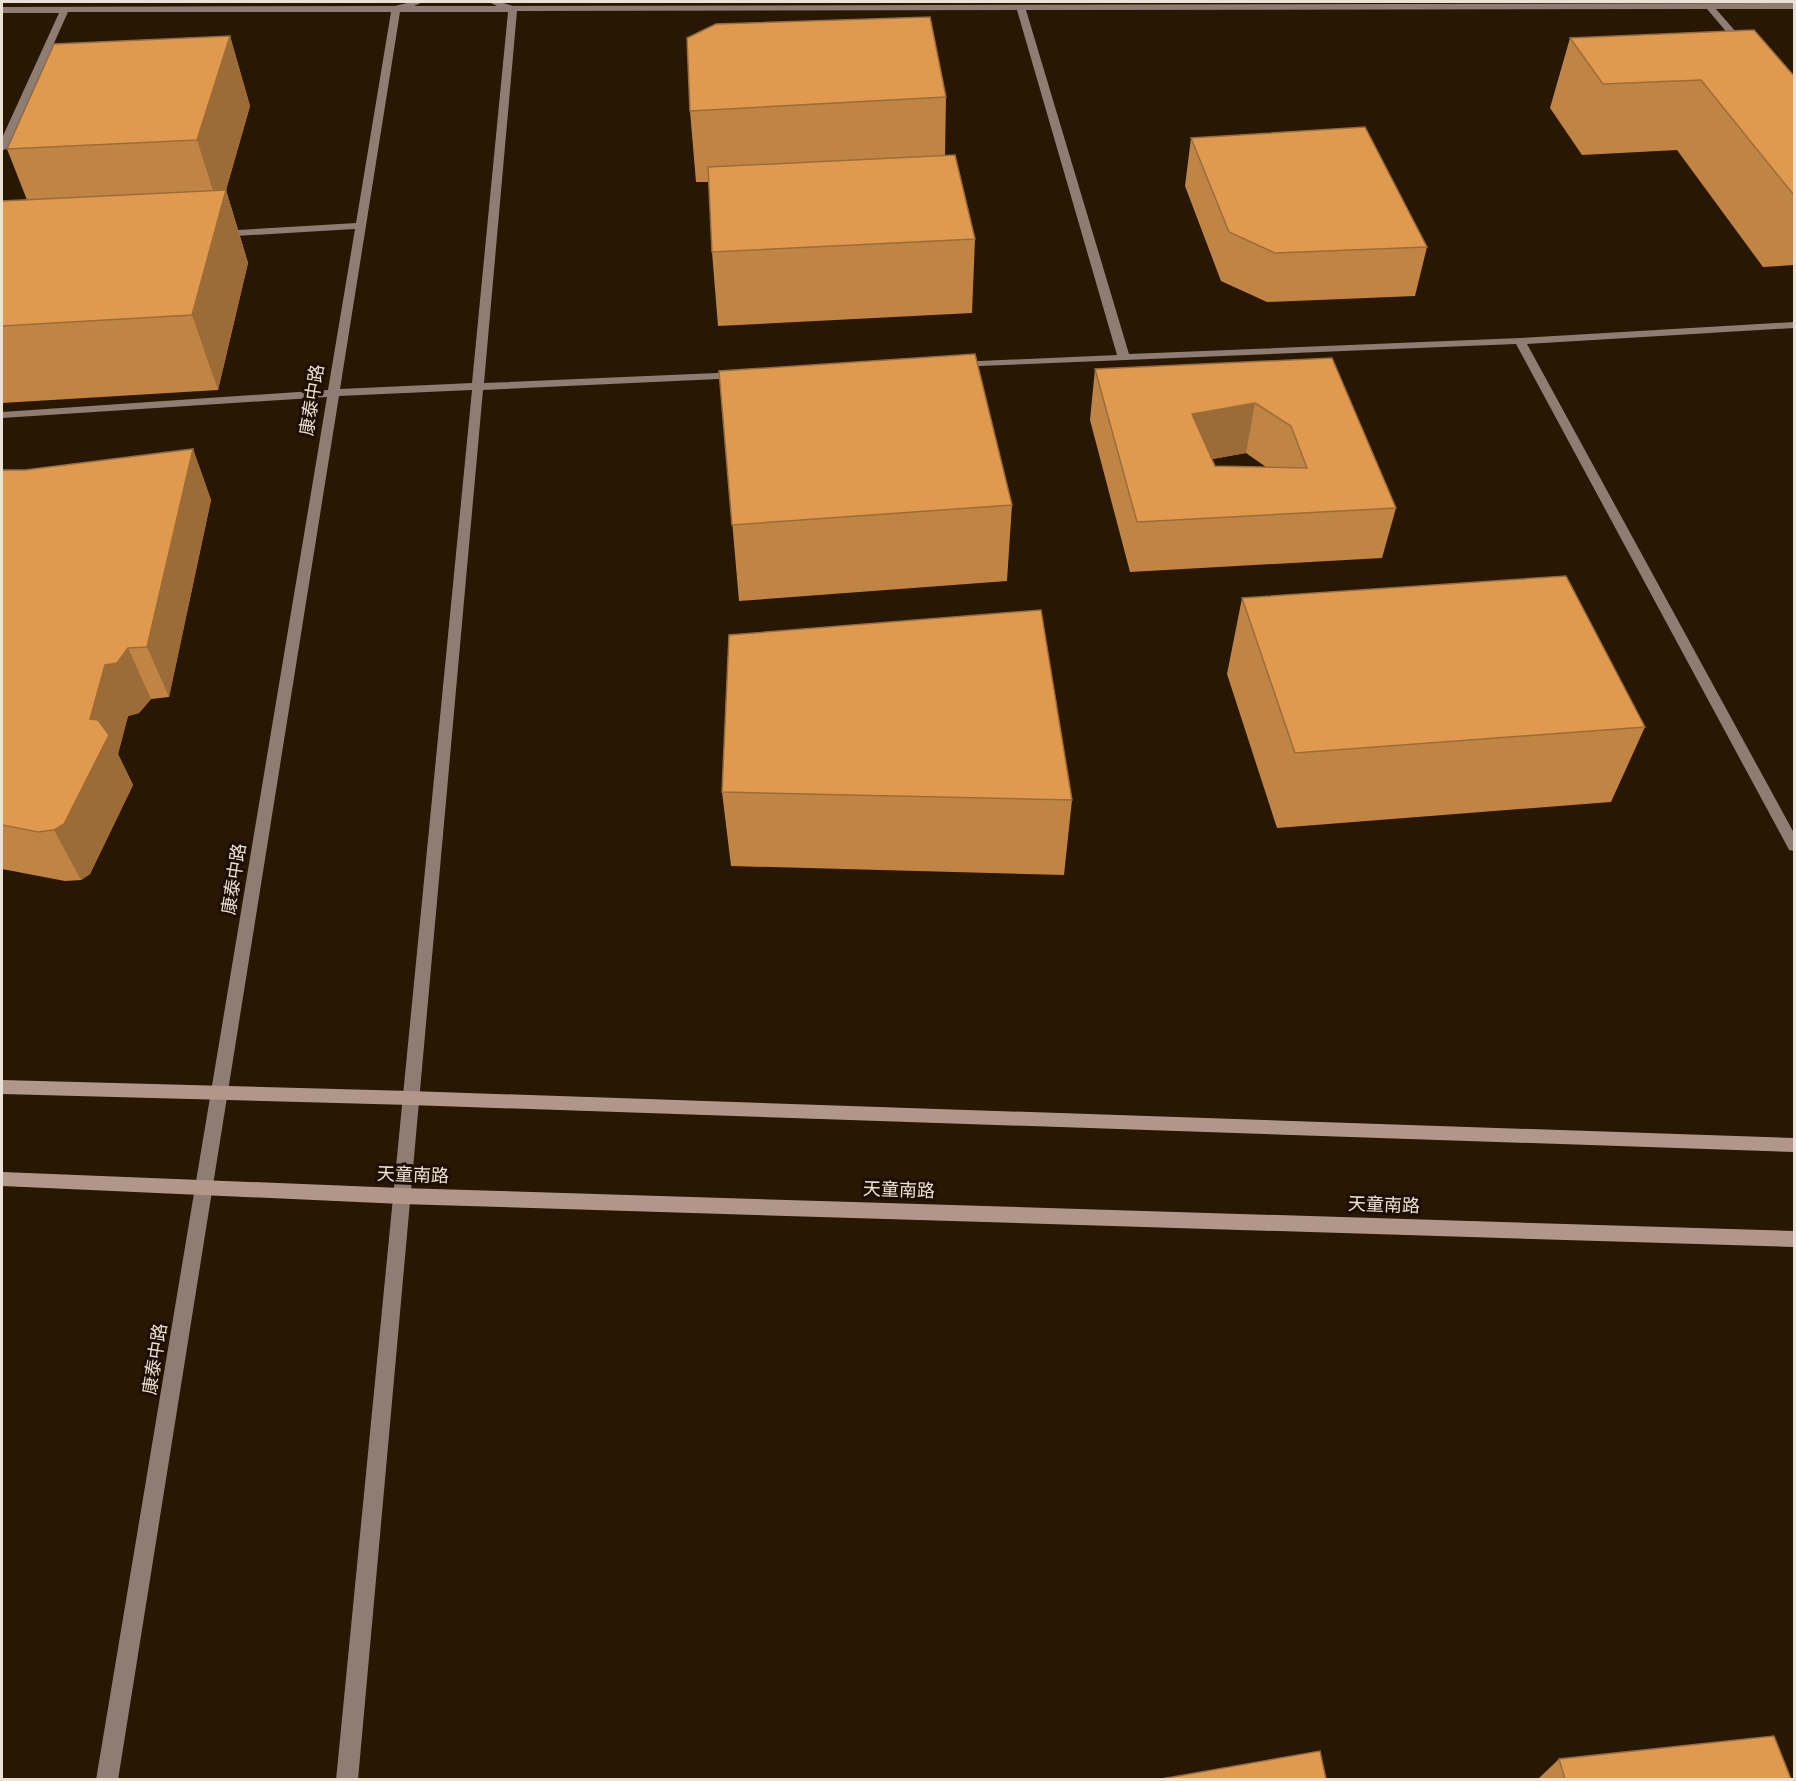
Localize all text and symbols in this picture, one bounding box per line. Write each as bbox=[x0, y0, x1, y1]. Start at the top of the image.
street label: 康泰中路 bbox=[296, 363, 328, 437]
street label: 康泰中路 bbox=[218, 842, 250, 916]
street label: 天童南路 bbox=[377, 1163, 449, 1187]
street label: 天童南路 bbox=[863, 1178, 935, 1202]
street label: 天童南路 bbox=[1348, 1193, 1420, 1217]
street label: 康泰中路 bbox=[139, 1322, 171, 1396]

